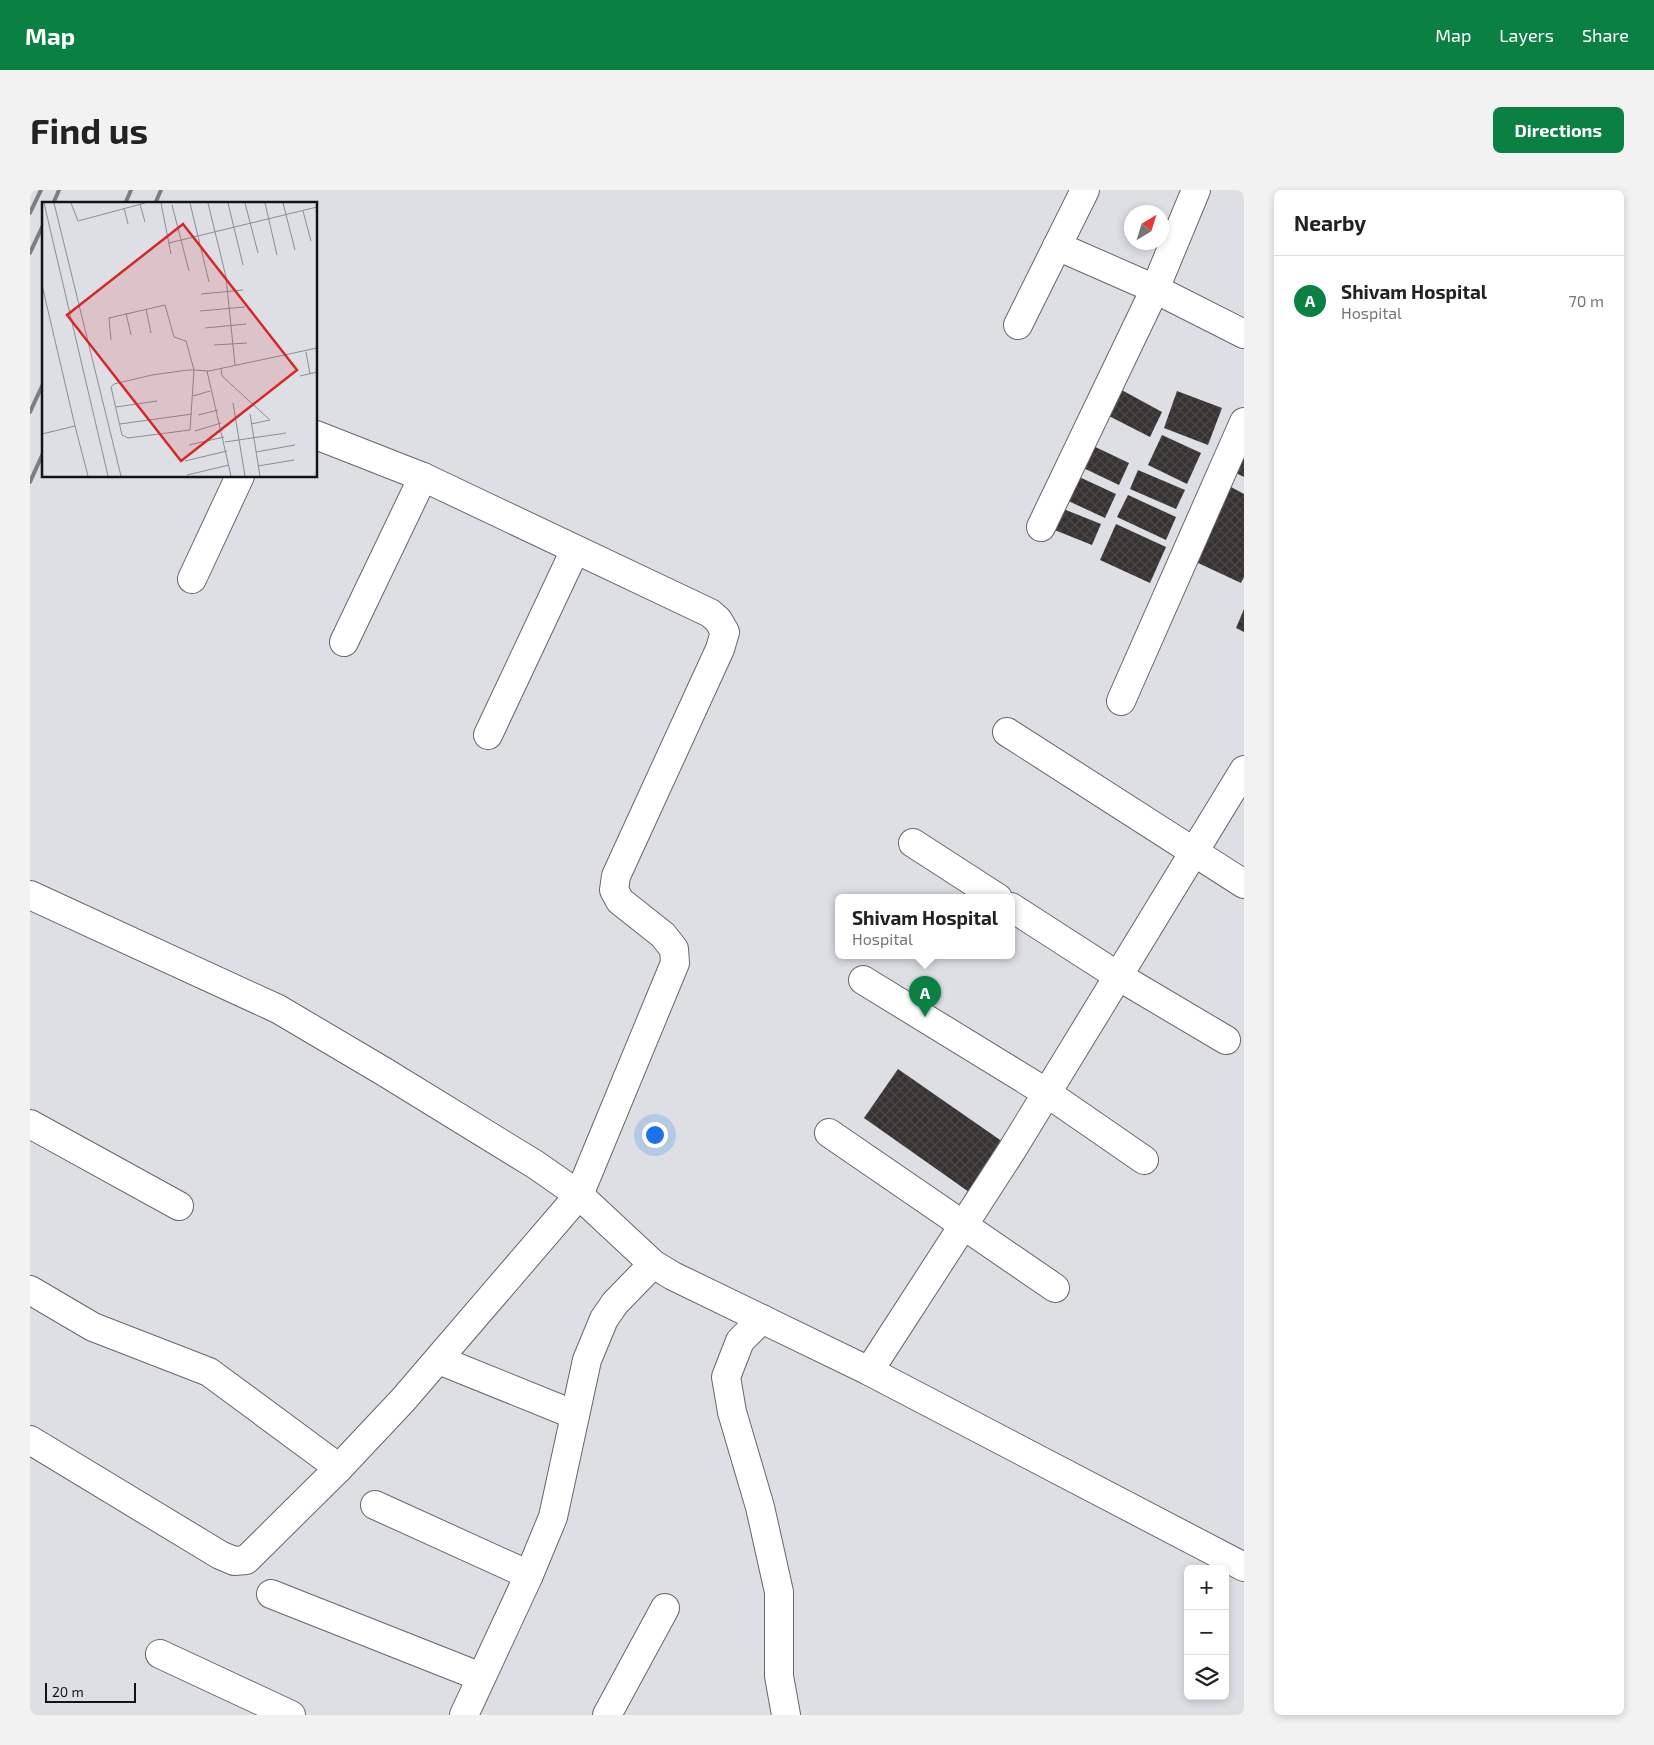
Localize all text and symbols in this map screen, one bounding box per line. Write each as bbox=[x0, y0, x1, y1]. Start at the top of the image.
text: Map bbox=[25, 21, 75, 50]
text: Map bbox=[1435, 24, 1471, 46]
text: Layers bbox=[1499, 24, 1554, 46]
text: Share bbox=[1582, 24, 1629, 46]
button: Directions bbox=[1493, 107, 1624, 153]
text: Find us bbox=[30, 109, 148, 151]
inset map bbox=[42, 202, 318, 478]
north arrow bbox=[1124, 205, 1169, 250]
text: Nearby bbox=[1294, 210, 1366, 235]
text: Shivam Hospital bbox=[1341, 280, 1487, 303]
text: A bbox=[1305, 291, 1315, 310]
text: 70 m bbox=[1569, 291, 1604, 310]
text: Hospital bbox=[1341, 303, 1402, 322]
popup bbox=[835, 894, 1015, 959]
text: Shivam Hospital bbox=[852, 906, 998, 929]
text: Hospital bbox=[852, 929, 913, 948]
pin: A bbox=[909, 976, 941, 1017]
your location bbox=[642, 1122, 668, 1148]
map controls bbox=[1184, 1565, 1229, 1700]
button: + bbox=[1184, 1565, 1229, 1610]
button: − bbox=[1184, 1610, 1229, 1655]
button: layers bbox=[1184, 1655, 1229, 1700]
scale bar bbox=[45, 1680, 136, 1703]
text: 20 m bbox=[52, 1683, 84, 1700]

